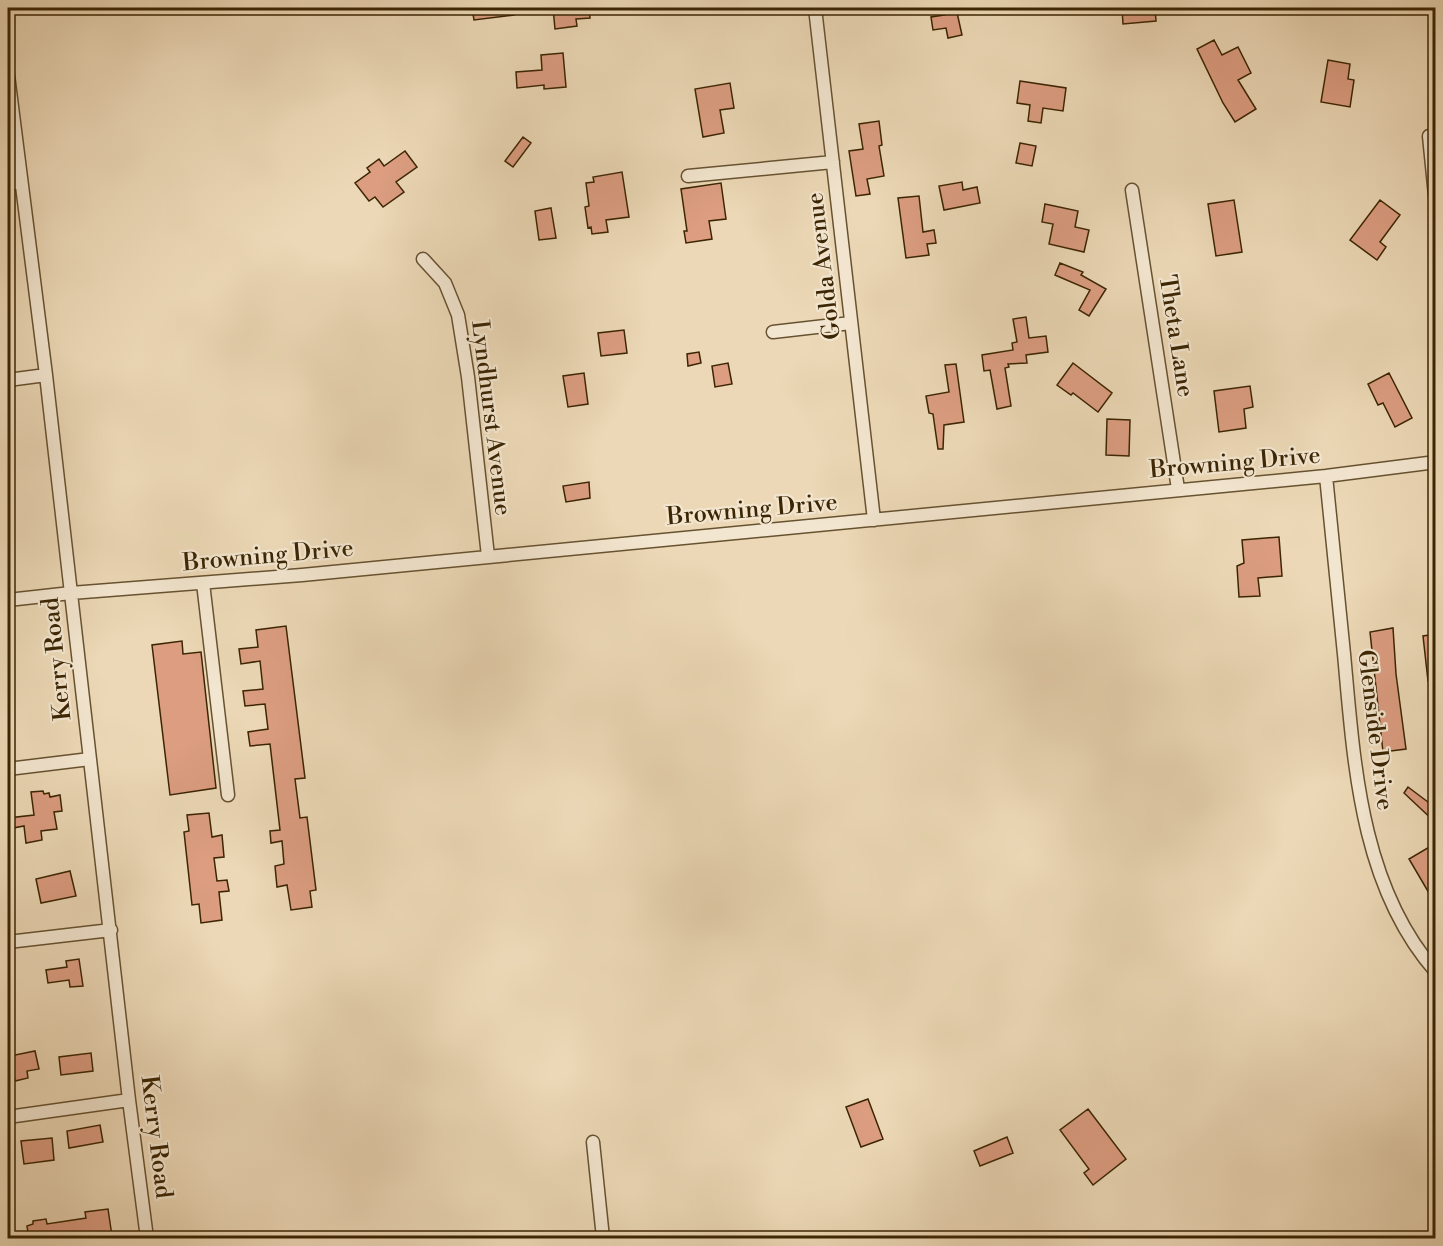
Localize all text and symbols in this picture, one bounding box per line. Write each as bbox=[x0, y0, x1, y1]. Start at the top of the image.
street label: Golda Avenue bbox=[800, 191, 848, 341]
street label: Theta Lane bbox=[1152, 273, 1200, 399]
street label: Lyndhurst Avenue bbox=[464, 319, 518, 517]
street label: Browning Drive bbox=[1147, 441, 1322, 486]
street label: Browning Drive bbox=[664, 488, 839, 533]
street label: Browning Drive bbox=[180, 534, 355, 579]
street label: Kerry Road bbox=[36, 595, 78, 722]
street label: Glenside Drive bbox=[1350, 648, 1400, 812]
street label: Kerry Road bbox=[134, 1074, 178, 1201]

